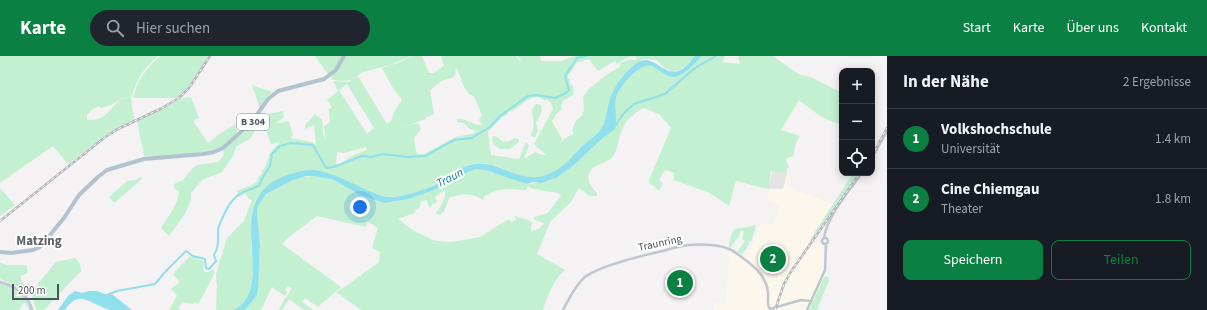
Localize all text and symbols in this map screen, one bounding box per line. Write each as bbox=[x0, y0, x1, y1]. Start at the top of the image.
search box bbox=[90, 10, 370, 46]
text: Karte bbox=[20, 15, 66, 42]
icon: search bbox=[104, 17, 126, 39]
text: Hier suchen bbox=[136, 18, 210, 39]
text: Start bbox=[963, 18, 991, 38]
text: Karte bbox=[1013, 18, 1044, 38]
text: Über uns bbox=[1066, 18, 1119, 38]
text: Kontakt bbox=[1141, 18, 1187, 38]
map controls bbox=[839, 68, 875, 176]
button: + bbox=[839, 68, 875, 104]
text: In der Nähe bbox=[903, 70, 989, 94]
text: 2 Ergebnisse bbox=[1123, 73, 1191, 91]
button: − bbox=[839, 104, 875, 140]
road number: B 304 bbox=[237, 114, 269, 130]
text: Volkshochschule bbox=[941, 119, 1052, 140]
text: 1 bbox=[913, 130, 919, 148]
text: 1.4 km bbox=[1155, 130, 1191, 148]
button: locate bbox=[839, 140, 875, 176]
text: Universität bbox=[941, 140, 1000, 158]
water label: Traun bbox=[434, 164, 466, 192]
text: Cine Chiemgau bbox=[941, 179, 1039, 200]
text: 2 bbox=[913, 190, 919, 208]
text: 1.8 km bbox=[1155, 190, 1191, 208]
your location bbox=[350, 197, 370, 217]
text: Theater bbox=[941, 200, 983, 218]
street label: Traunring bbox=[637, 231, 684, 255]
district label: Matzing bbox=[16, 232, 62, 250]
button: Speichern bbox=[903, 240, 1043, 280]
button: Teilen bbox=[1051, 240, 1191, 280]
pin: 2 bbox=[760, 244, 786, 274]
pin: 1 bbox=[667, 268, 693, 298]
scale bar bbox=[12, 282, 59, 301]
text: 200 m bbox=[18, 283, 46, 298]

